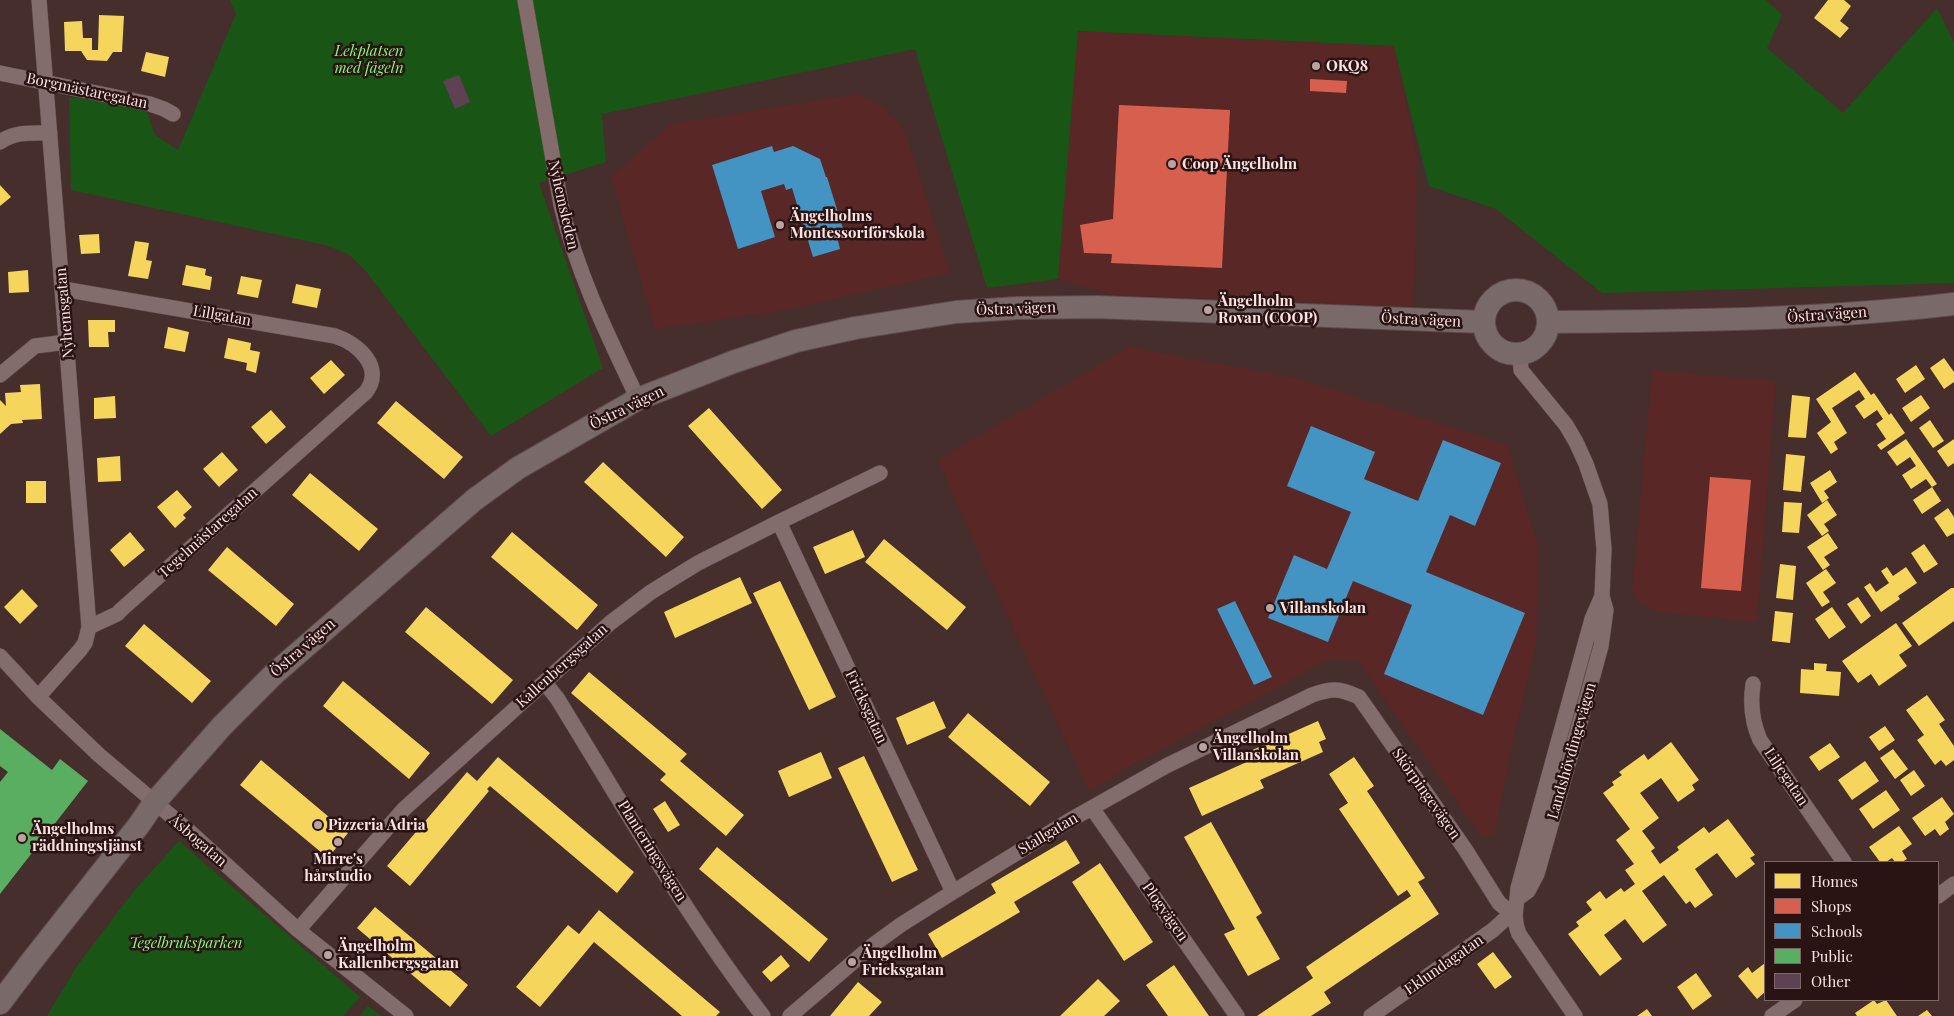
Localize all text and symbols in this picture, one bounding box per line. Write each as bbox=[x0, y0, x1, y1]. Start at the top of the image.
park label: Lekplatsen med fågeln bbox=[334, 42, 404, 77]
place label: OKQ8 bbox=[1326, 57, 1368, 75]
marker: OKQ8 bbox=[1310, 60, 1322, 72]
street label: Borgmästaregatan bbox=[25, 69, 149, 113]
place label: Coop Ängelholm bbox=[1182, 155, 1297, 173]
marker: Coop Ängelholm bbox=[1166, 158, 1178, 170]
street label: Nyhemsleden bbox=[544, 159, 582, 251]
place label: Ängelholms Montessoriförskola bbox=[790, 207, 925, 242]
marker: Ängelholms Montessoriförskola bbox=[774, 219, 786, 231]
street label: Nyhemsgatan bbox=[52, 267, 78, 359]
place label: Ängelholm Rovan (COOP) bbox=[1218, 292, 1317, 327]
street label: Östra vägen bbox=[976, 299, 1056, 319]
street label: Lillgatan bbox=[191, 302, 253, 330]
street label: Östra vägen bbox=[1786, 303, 1868, 327]
marker: Ängelholm Rovan (COOP) bbox=[1202, 304, 1214, 316]
street label: Östra vägen bbox=[1381, 309, 1461, 331]
street label: Östra vägen bbox=[587, 382, 667, 434]
street label: Tegelmästaregatan bbox=[155, 484, 261, 582]
place label: Villanskolan bbox=[1280, 599, 1366, 617]
marker: Villanskolan bbox=[1264, 602, 1276, 614]
street label: Östra vägen bbox=[267, 615, 339, 681]
street label: Kallenbergsgatan bbox=[513, 620, 611, 712]
street label: Fricksgatan bbox=[841, 667, 891, 747]
street label: Landshövdingevägen bbox=[1544, 681, 1600, 821]
place label: Ängelholm Villanskolan bbox=[1213, 729, 1299, 764]
marker: Ängelholm Villanskolan bbox=[1197, 741, 1209, 753]
street label: Skörpingevägen bbox=[1388, 745, 1464, 843]
street label: Liljegatan bbox=[1760, 745, 1812, 809]
street label: Planteringsvägen bbox=[614, 797, 690, 905]
street label: Stallgatan bbox=[1015, 809, 1081, 859]
street label: Åsbogatan bbox=[166, 811, 230, 871]
place label: Pizzeria Adria bbox=[328, 816, 425, 834]
marker: Pizzeria Adria bbox=[312, 819, 324, 831]
place label: Ängelholms räddningstjänst bbox=[32, 820, 142, 855]
marker: Ängelholms räddningstjänst bbox=[16, 832, 28, 844]
marker: Mirre's hårstudio bbox=[332, 836, 344, 848]
place label: Mirre's hårstudio bbox=[304, 850, 372, 885]
legend bbox=[1764, 861, 1939, 1001]
text: Homes bbox=[1811, 871, 1858, 891]
street label: Plogvägen bbox=[1138, 879, 1192, 945]
text: Shops bbox=[1811, 896, 1852, 916]
text: Schools bbox=[1811, 921, 1863, 941]
street label: Eklundagatan bbox=[1401, 931, 1487, 999]
park label: Tegelbruksparken bbox=[129, 934, 243, 952]
place label: Ängelholm Kallenbergsgatan bbox=[338, 937, 459, 972]
place label: Ängelholm Fricksgatan bbox=[862, 944, 944, 979]
text: Public bbox=[1811, 946, 1853, 966]
marker: Ängelholm Kallenbergsgatan bbox=[322, 949, 334, 961]
marker: Ängelholm Fricksgatan bbox=[846, 956, 858, 968]
text: Other bbox=[1811, 971, 1851, 991]

